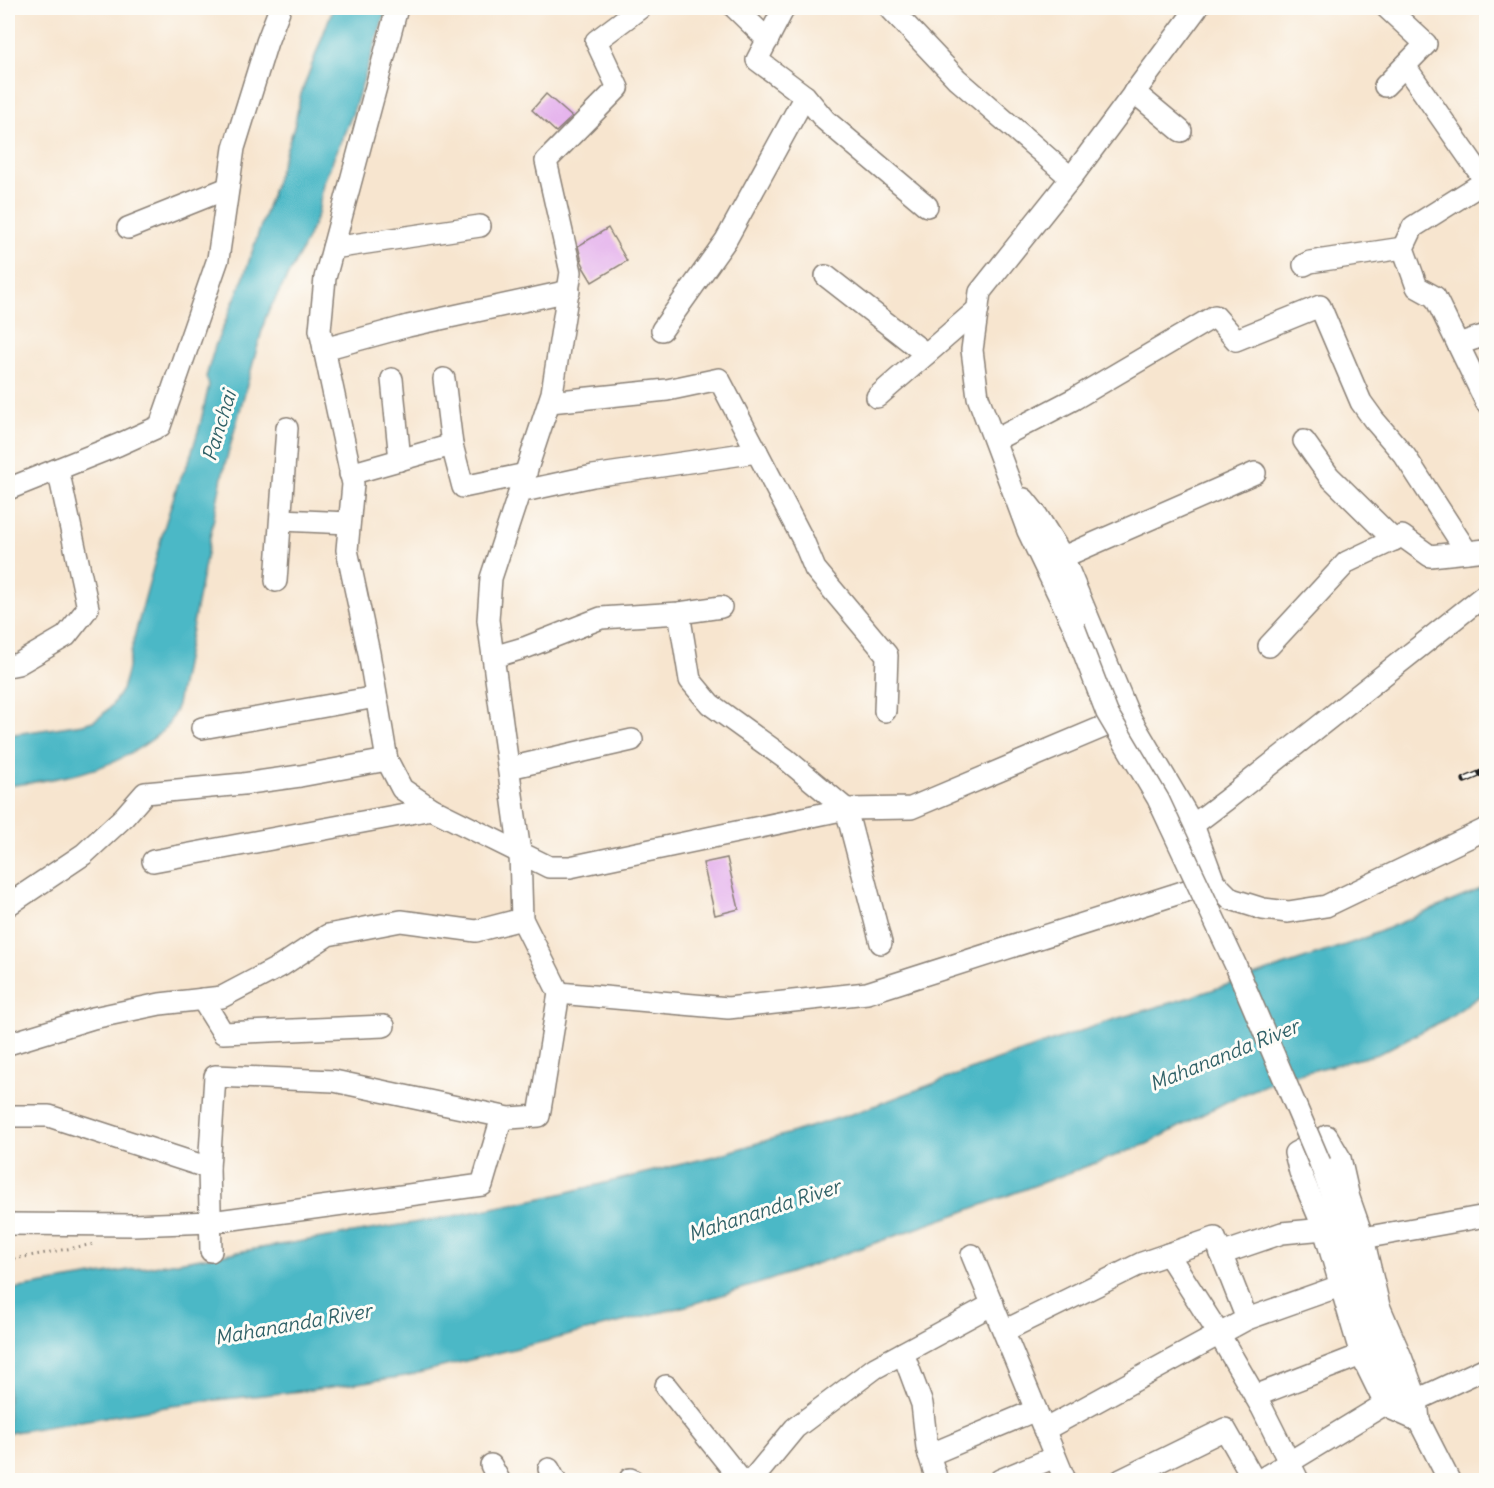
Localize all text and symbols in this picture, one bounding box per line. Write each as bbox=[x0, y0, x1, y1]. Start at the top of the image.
water label: Panchai bbox=[196, 385, 242, 464]
water label: Mahananda River bbox=[1145, 1012, 1305, 1096]
water label: Mahananda River bbox=[684, 1172, 846, 1246]
water label: Mahananda River bbox=[213, 1297, 376, 1350]

